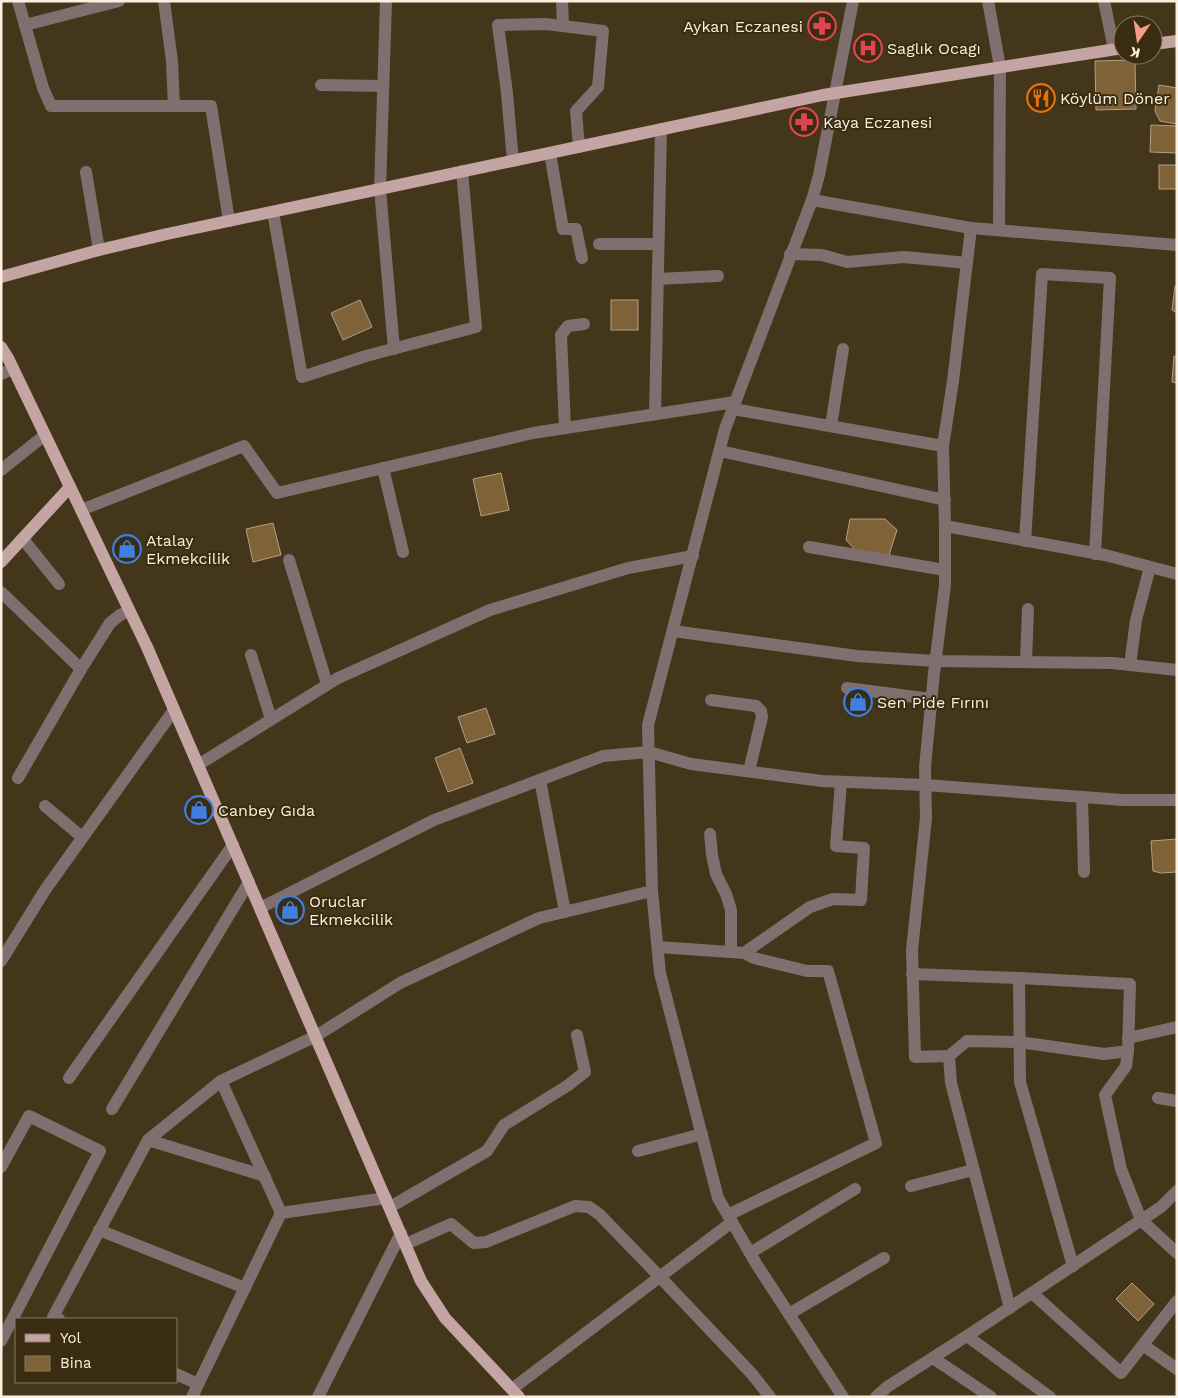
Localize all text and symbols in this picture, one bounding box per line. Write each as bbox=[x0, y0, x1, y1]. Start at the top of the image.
pharmacy icon: Aykan Eczanesi bbox=[807, 11, 837, 41]
north arrow bbox=[1113, 15, 1163, 65]
place label: Aykan Eczanesi bbox=[683, 17, 803, 36]
hospital icon: Saglık Ocagı bbox=[853, 33, 883, 63]
place label: Saglık Ocagı bbox=[887, 39, 981, 58]
text: K bbox=[1128, 44, 1142, 62]
restaurant icon: Köylüm Döner bbox=[1026, 83, 1056, 113]
place label: Köylüm Döner bbox=[1060, 89, 1170, 108]
pharmacy icon: Kaya Eczanesi bbox=[789, 107, 819, 137]
place label: Kaya Eczanesi bbox=[823, 113, 932, 132]
place label: Atalay Ekmekcilik bbox=[146, 531, 230, 568]
shop icon: Atalay Ekmekcilik bbox=[112, 534, 142, 564]
shop icon: Sen Pide Fırını bbox=[843, 687, 873, 717]
place label: Sen Pide Fırını bbox=[877, 693, 989, 712]
shop icon: Canbey Gıda bbox=[184, 795, 214, 825]
place label: Canbey Gıda bbox=[218, 801, 315, 820]
place label: Oruclar Ekmekcilik bbox=[309, 892, 393, 929]
shop icon: Oruclar Ekmekcilik bbox=[275, 895, 305, 925]
legend bbox=[15, 1318, 178, 1383]
text: Yol bbox=[60, 1329, 82, 1347]
text: Bina bbox=[60, 1354, 92, 1372]

